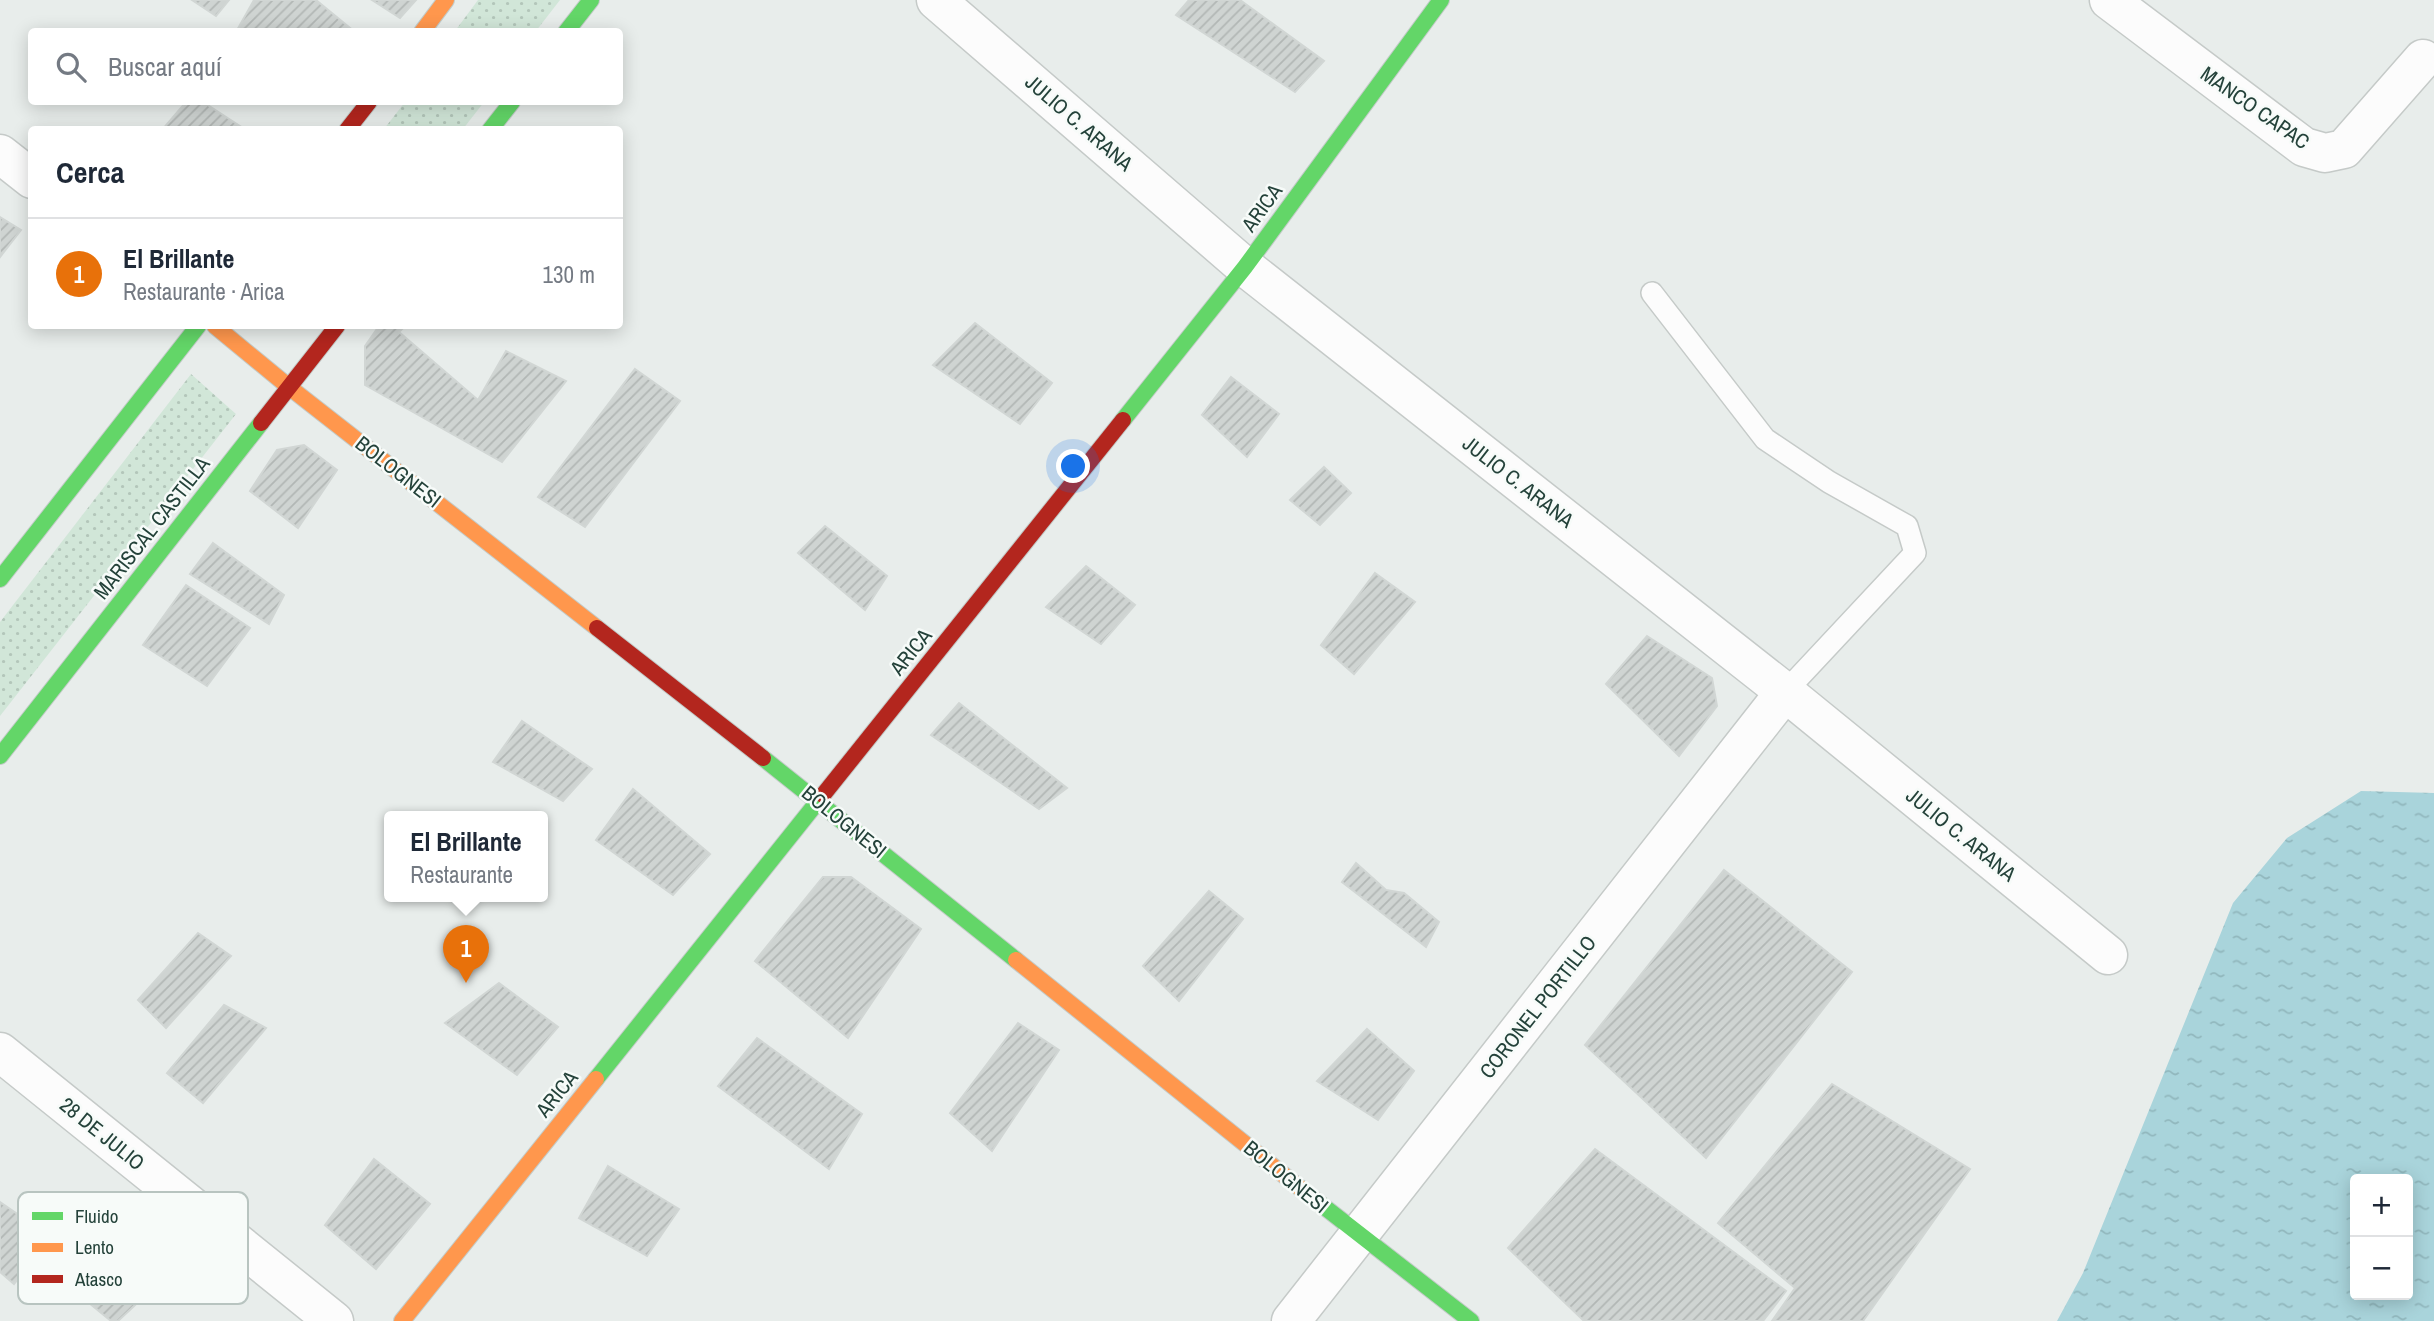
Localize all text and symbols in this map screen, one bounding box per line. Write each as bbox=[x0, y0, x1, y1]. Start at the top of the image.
search box bbox=[28, 28, 623, 105]
icon: search bbox=[52, 48, 90, 86]
text: Buscar aquí bbox=[108, 49, 222, 84]
street label: MANCO CAPAC bbox=[2195, 59, 2316, 156]
street label: JULIO C. ARANA bbox=[1019, 68, 1140, 178]
text: Cerca bbox=[56, 152, 124, 192]
street label: ARICA bbox=[1234, 177, 1289, 238]
text: El Brillante bbox=[123, 241, 234, 276]
text: 1 bbox=[74, 259, 84, 290]
text: 130 m bbox=[543, 259, 595, 290]
text: Restaurante · Arica bbox=[123, 276, 284, 307]
street label: BOLOGNESI bbox=[349, 429, 447, 514]
street label: JULIO C. ARANA bbox=[1457, 429, 1580, 535]
your location bbox=[1056, 449, 1090, 483]
street label: MARISCAL CASTILLA bbox=[87, 450, 217, 605]
street label: ARICA bbox=[882, 622, 939, 682]
street label: BOLOGNESI bbox=[796, 778, 893, 865]
street label: JULIO C. ARANA bbox=[1900, 781, 2023, 888]
popup bbox=[384, 811, 548, 902]
text: El Brillante bbox=[410, 824, 522, 859]
text: Restaurante bbox=[410, 859, 513, 890]
pin: 1 bbox=[443, 925, 489, 983]
street label: CORONEL PORTILLO bbox=[1473, 929, 1603, 1084]
street label: ARICA bbox=[528, 1064, 585, 1124]
street label: 28 DE JULIO bbox=[54, 1090, 151, 1177]
street label: BOLOGNESI bbox=[1238, 1133, 1335, 1220]
map controls bbox=[2350, 1174, 2413, 1300]
button: + bbox=[2350, 1174, 2413, 1237]
legend bbox=[18, 1192, 248, 1304]
text: Fluido bbox=[75, 1203, 118, 1229]
text: Lento bbox=[75, 1234, 114, 1260]
button: − bbox=[2350, 1237, 2413, 1300]
text: Atasco bbox=[74, 1266, 123, 1292]

